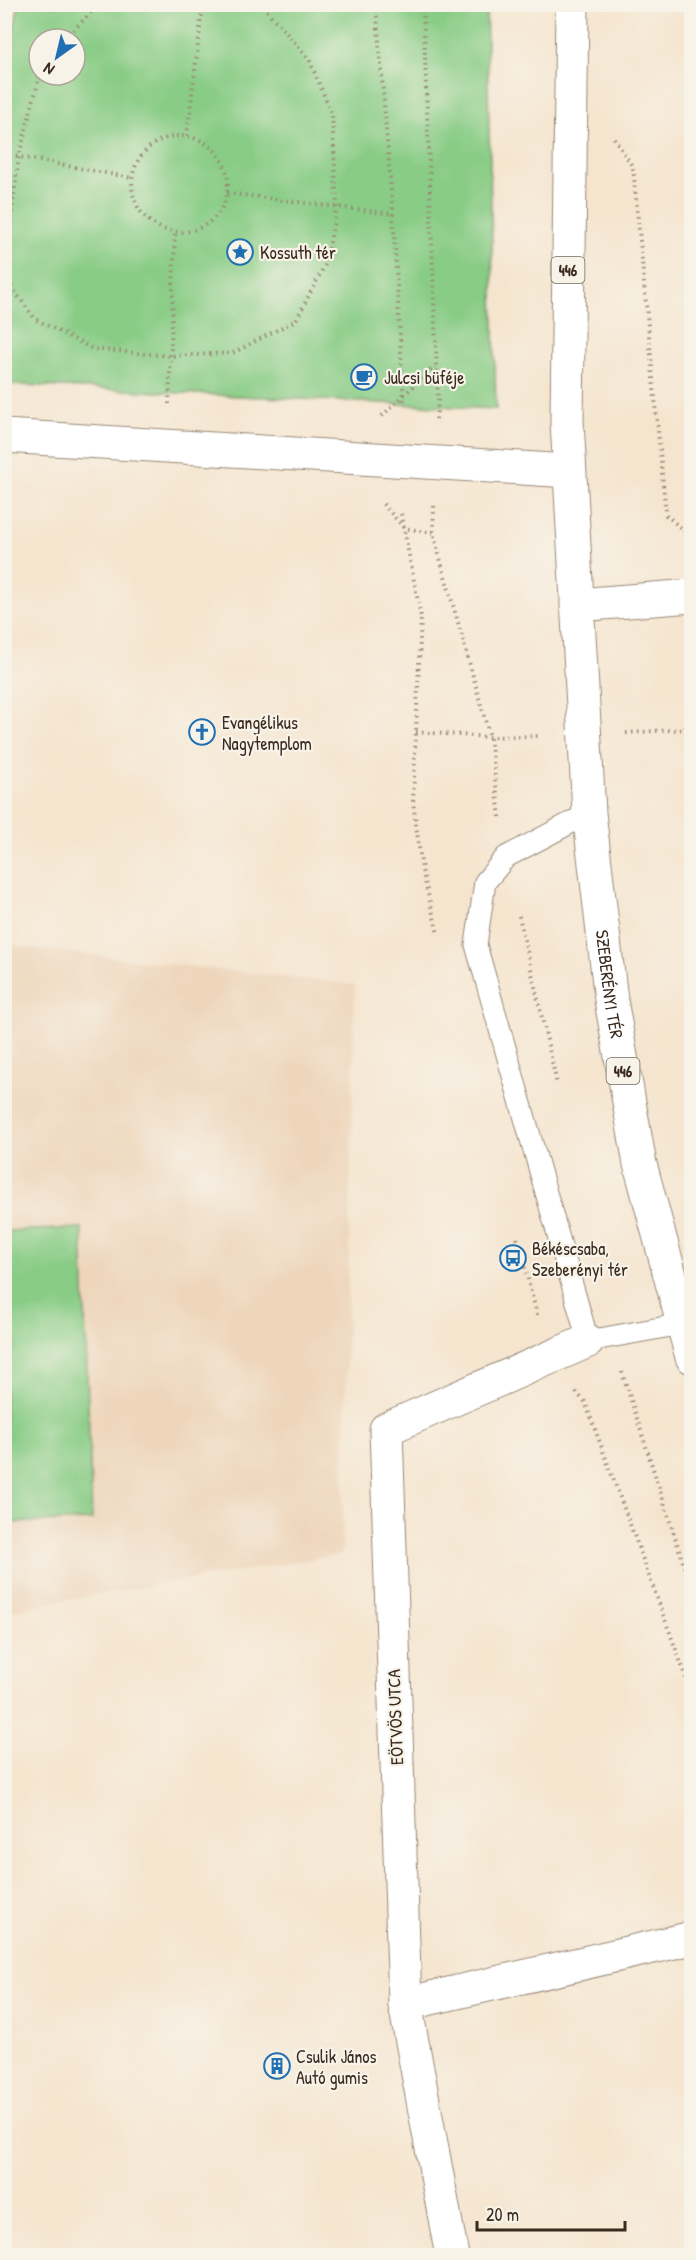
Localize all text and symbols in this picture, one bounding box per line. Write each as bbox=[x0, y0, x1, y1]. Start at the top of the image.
north arrow bbox=[27, 27, 87, 87]
text: N bbox=[39, 58, 58, 81]
place icon: Kossuth tér bbox=[225, 237, 255, 267]
place label: Kossuth tér bbox=[260, 240, 336, 265]
road number: 446 bbox=[552, 257, 584, 283]
cafe icon: Julcsi büféje bbox=[349, 362, 379, 392]
place label: Julcsi büféje bbox=[384, 365, 464, 390]
place label: Evangélikus Nagytemplom bbox=[222, 710, 312, 756]
church icon: Evangélikus Nagytemplom bbox=[187, 717, 217, 747]
street label: SZEBERÉNYI TÉR bbox=[590, 929, 630, 1040]
road number: 446 bbox=[606, 1058, 640, 1084]
place label: Békéscsaba, Szeberényi tér bbox=[532, 1236, 628, 1282]
bus stop icon: Békéscsaba, Szeberényi tér bbox=[498, 1243, 528, 1273]
street label: EÖTVÖS UTCA bbox=[381, 1668, 409, 1765]
place label: Csulik János Autó gumis bbox=[296, 2044, 377, 2090]
building icon: Csulik János Autó gumis bbox=[262, 2051, 292, 2081]
scale bar bbox=[477, 2194, 626, 2232]
text: 20 m bbox=[486, 2202, 519, 2227]

